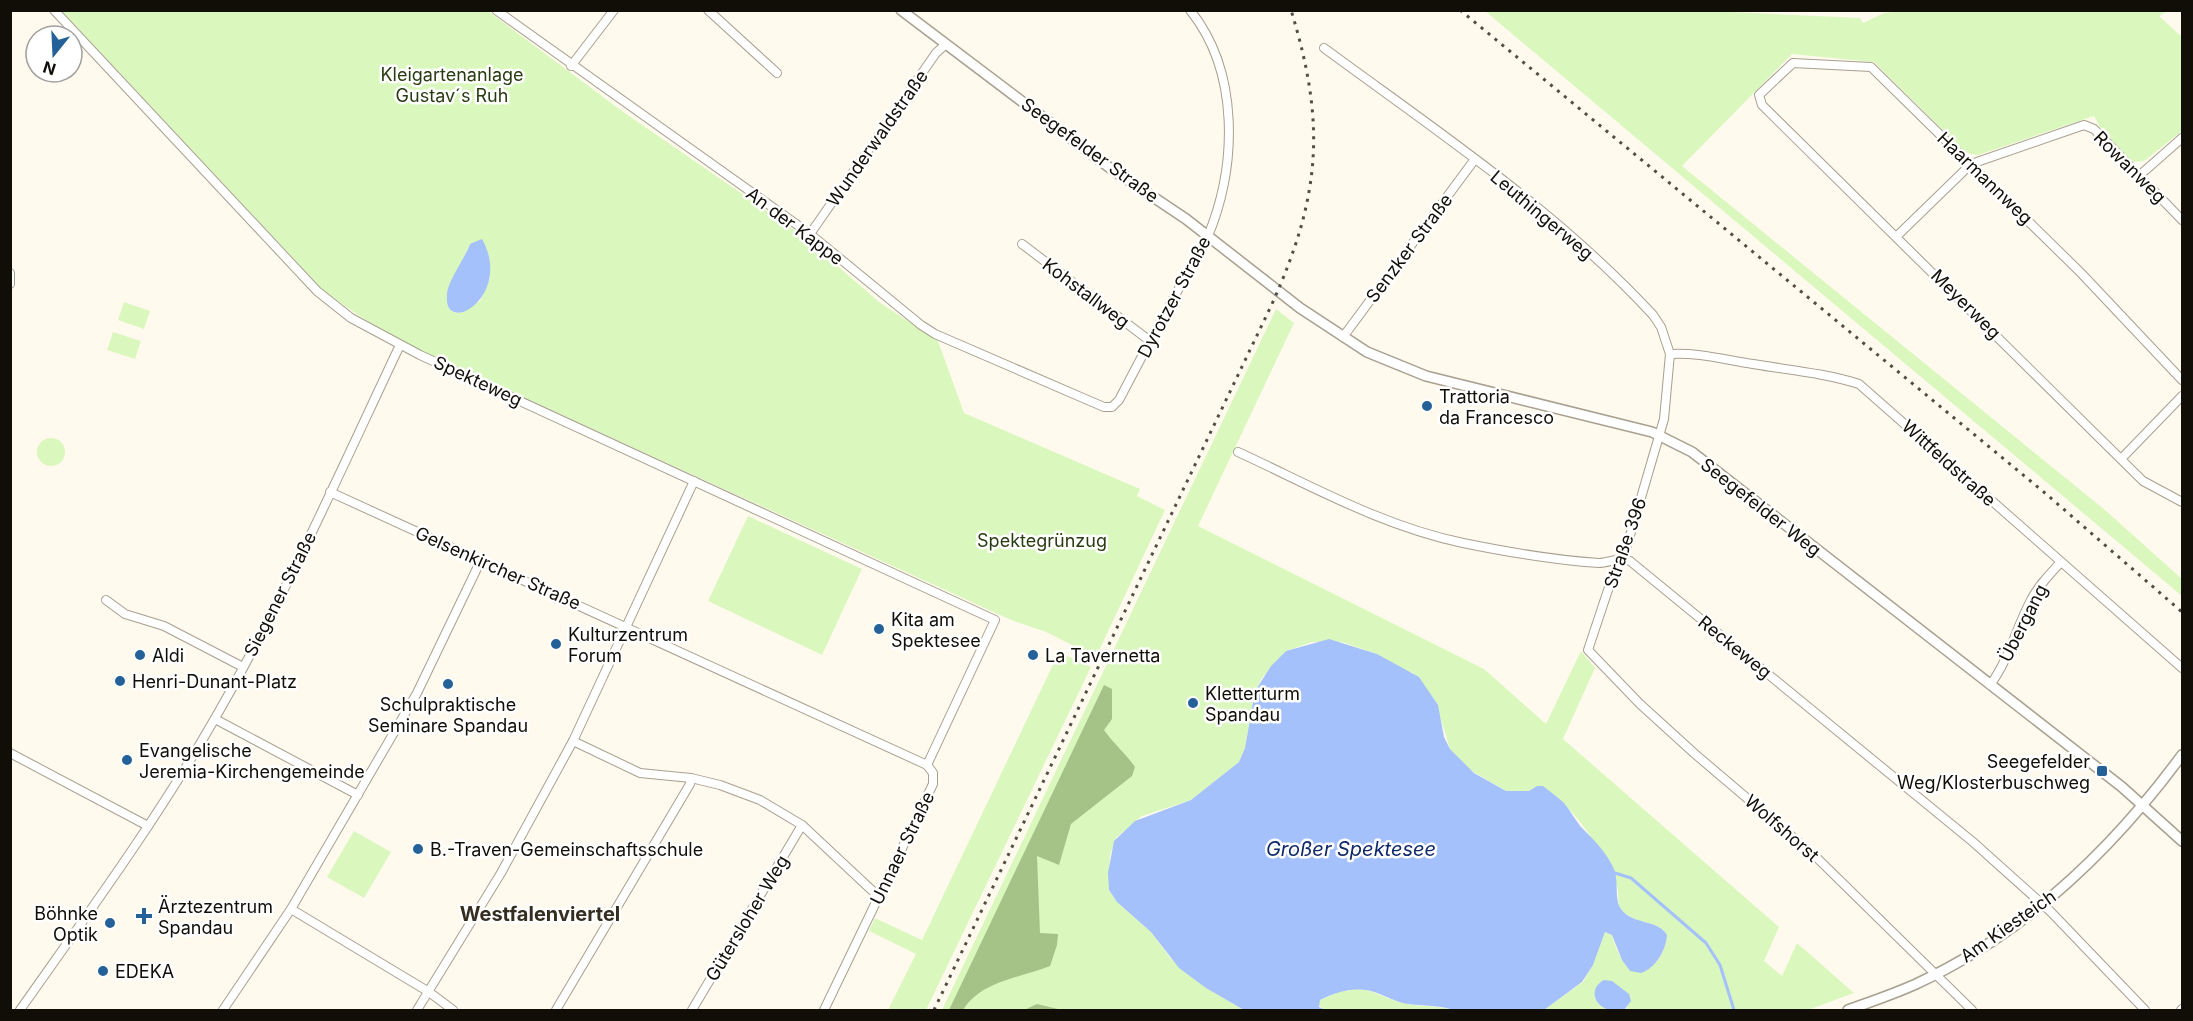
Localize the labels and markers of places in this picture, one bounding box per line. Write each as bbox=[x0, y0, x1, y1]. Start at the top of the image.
place label: Trattoria da Francesco bbox=[1439, 386, 1554, 428]
marker: Trattoria da Francesco bbox=[1420, 399, 1434, 413]
place label: Kita am Spektesee bbox=[891, 609, 981, 651]
marker: Kita am Spektesee bbox=[872, 622, 886, 636]
place label: Kulturzentrum Forum bbox=[568, 624, 688, 666]
marker: Kulturzentrum Forum bbox=[549, 637, 563, 651]
place label: Aldi bbox=[152, 645, 184, 666]
place label: La Tavernetta bbox=[1045, 645, 1160, 666]
marker: Aldi bbox=[133, 648, 147, 662]
marker: La Tavernetta bbox=[1026, 648, 1040, 662]
place label: Henri-Dunant-Platz bbox=[132, 671, 297, 692]
marker: Henri-Dunant-Platz bbox=[113, 674, 127, 688]
marker: Schulpraktische Seminare Spandau bbox=[441, 677, 455, 691]
place label: Kletterturm Spandau bbox=[1205, 683, 1300, 725]
place label: Schulpraktische Seminare Spandau bbox=[368, 694, 528, 736]
marker: Kletterturm Spandau bbox=[1186, 696, 1200, 710]
place label: Evangelische Jeremia-Kirchengemeinde bbox=[139, 740, 365, 782]
place label: Seegefelder Weg/Klosterbuschweg bbox=[1897, 751, 2090, 793]
marker: Evangelische Jeremia-Kirchengemeinde bbox=[120, 753, 134, 767]
marker: Seegefelder Weg/Klosterbuschweg bbox=[2095, 764, 2109, 778]
place label: B.-Traven-Gemeinschaftsschule bbox=[430, 839, 703, 860]
marker: B.-Traven-Gemeinschaftsschule bbox=[411, 842, 425, 856]
place label: Ärztezentrum Spandau bbox=[158, 895, 273, 938]
place label: Böhnke Optik bbox=[34, 903, 98, 945]
marker: Ärztezentrum Spandau bbox=[135, 907, 153, 925]
marker: Böhnke Optik bbox=[103, 916, 117, 930]
place label: EDEKA bbox=[115, 961, 174, 982]
marker: EDEKA bbox=[96, 964, 110, 978]

